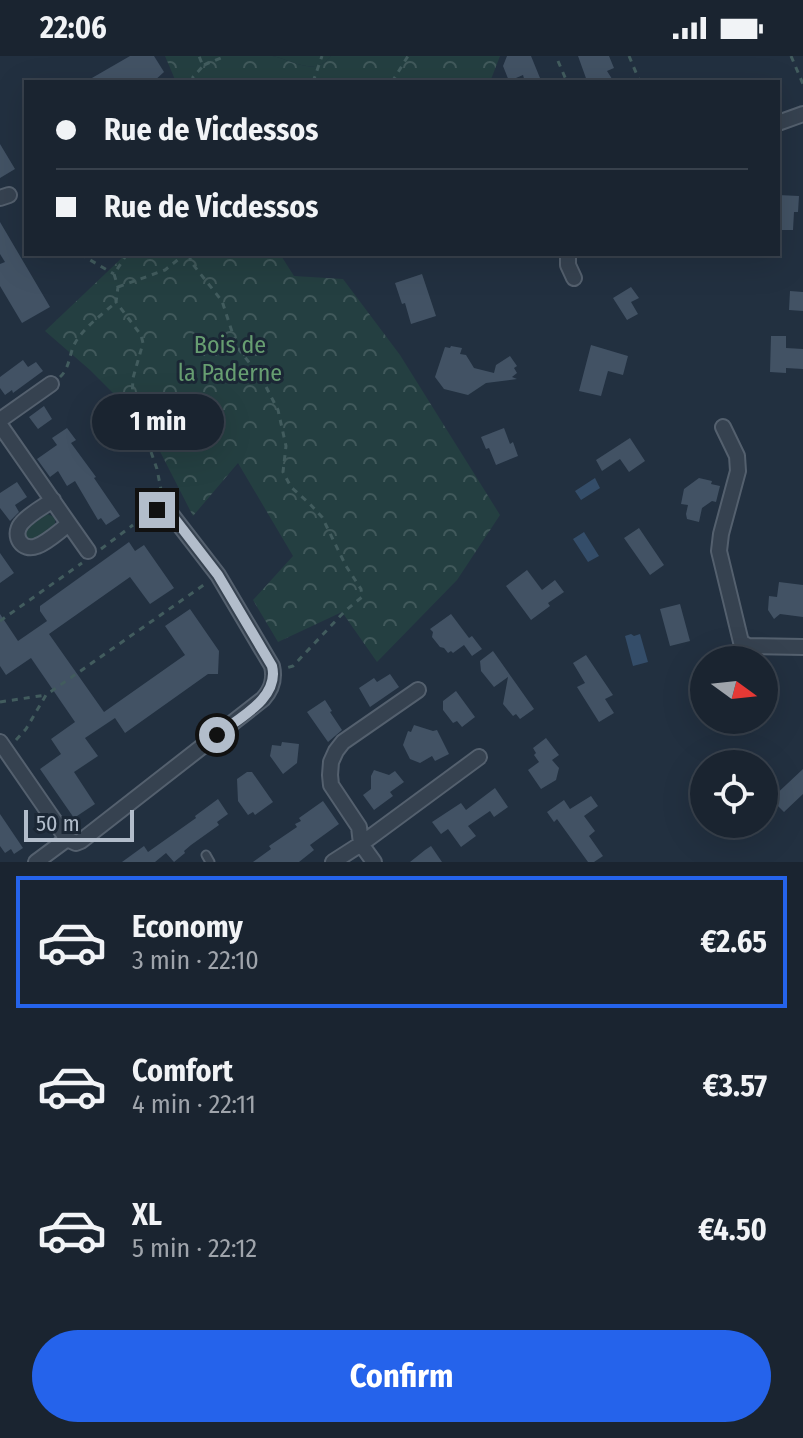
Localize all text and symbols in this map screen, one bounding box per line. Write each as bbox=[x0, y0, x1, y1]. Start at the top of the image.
text: 22:06 bbox=[40, 10, 107, 46]
text: Rue de Vicdessos bbox=[104, 112, 318, 148]
text: Rue de Vicdessos bbox=[104, 189, 318, 225]
park label: Bois de la Paderne bbox=[178, 331, 282, 387]
callout: 1 min bbox=[91, 394, 223, 450]
text: 1 min bbox=[130, 406, 186, 437]
route end bbox=[139, 492, 175, 528]
north arrow bbox=[690, 646, 778, 734]
map controls bbox=[690, 646, 778, 838]
route start bbox=[199, 717, 235, 753]
button: locate bbox=[690, 750, 778, 838]
scale bar bbox=[24, 806, 134, 842]
text: 50 m bbox=[36, 810, 80, 837]
icon: car bbox=[36, 906, 108, 978]
text: Economy bbox=[132, 909, 243, 945]
text: €2.65 bbox=[700, 924, 767, 960]
text: 3 min · 22:10 bbox=[132, 945, 259, 976]
icon: car bbox=[36, 1050, 108, 1122]
text: Comfort bbox=[132, 1053, 233, 1089]
text: €3.57 bbox=[703, 1068, 767, 1104]
text: 4 min · 22:11 bbox=[132, 1089, 256, 1120]
icon: car bbox=[36, 1194, 108, 1266]
text: XL bbox=[132, 1197, 162, 1233]
text: €4.50 bbox=[698, 1212, 767, 1248]
text: 5 min · 22:12 bbox=[132, 1233, 257, 1264]
button: Confirm bbox=[32, 1330, 771, 1422]

